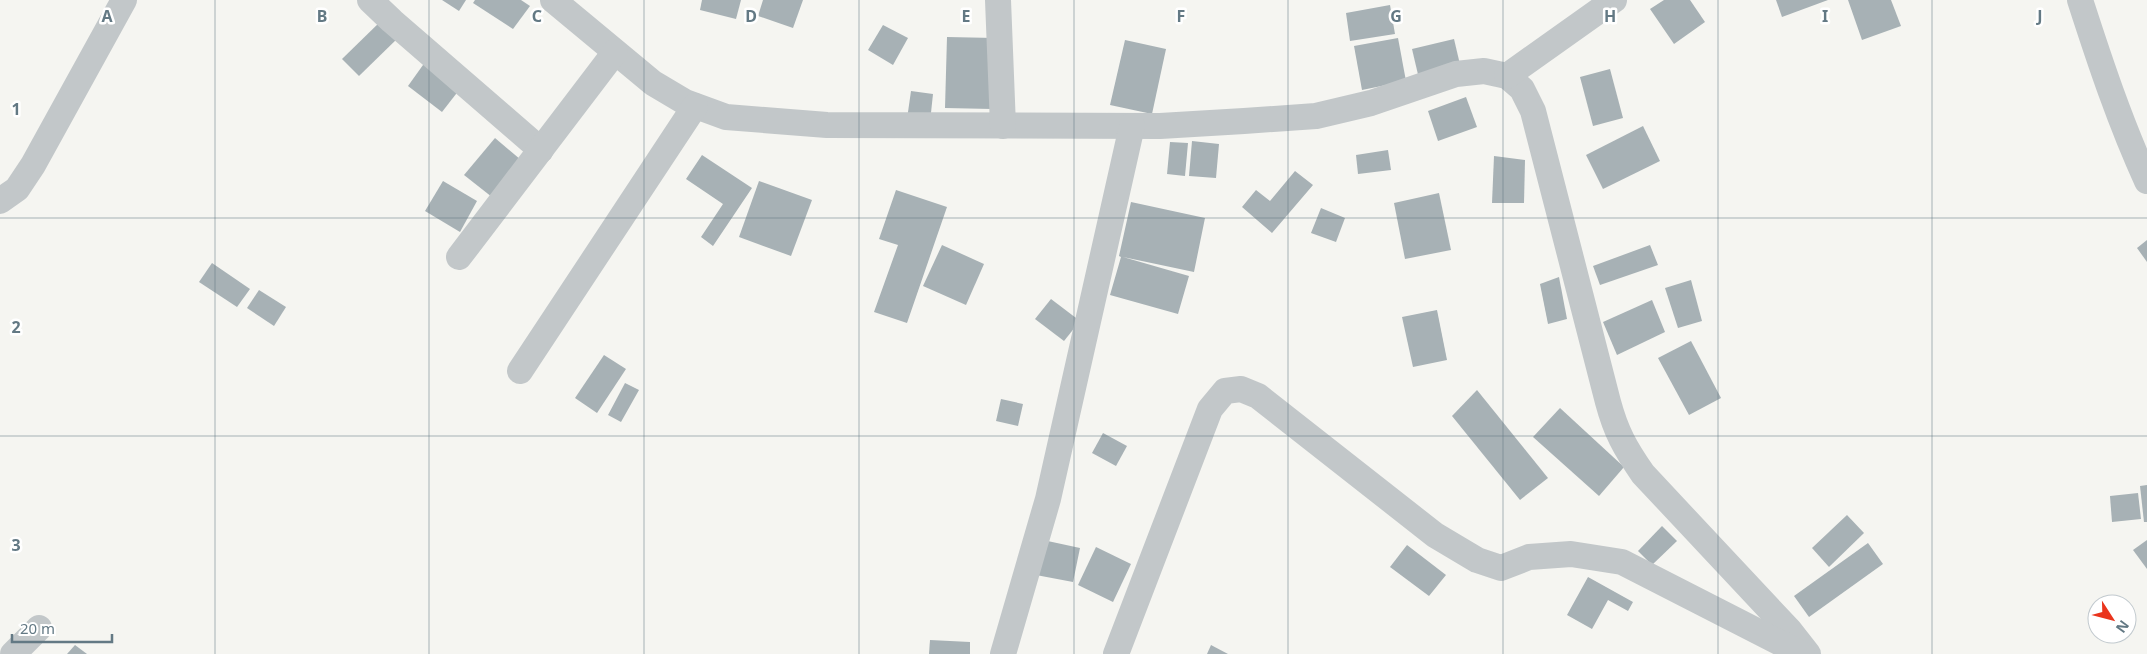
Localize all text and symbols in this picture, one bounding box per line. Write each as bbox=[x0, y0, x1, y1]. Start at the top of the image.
text: A bbox=[101, 5, 113, 27]
text: B bbox=[317, 5, 327, 27]
text: C bbox=[532, 5, 542, 27]
text: D bbox=[745, 5, 757, 27]
text: E bbox=[962, 5, 971, 27]
text: F bbox=[1177, 5, 1185, 27]
text: G bbox=[1390, 5, 1402, 27]
text: H bbox=[1604, 5, 1616, 27]
text: I bbox=[1822, 5, 1828, 27]
text: J bbox=[2035, 5, 2043, 27]
text: 1 bbox=[11, 98, 21, 120]
text: 2 bbox=[11, 316, 21, 338]
text: 3 bbox=[11, 534, 21, 556]
north arrow bbox=[2087, 594, 2137, 644]
scale bar bbox=[12, 612, 112, 644]
text: N bbox=[2112, 617, 2134, 637]
text: 20 m bbox=[20, 618, 55, 638]

